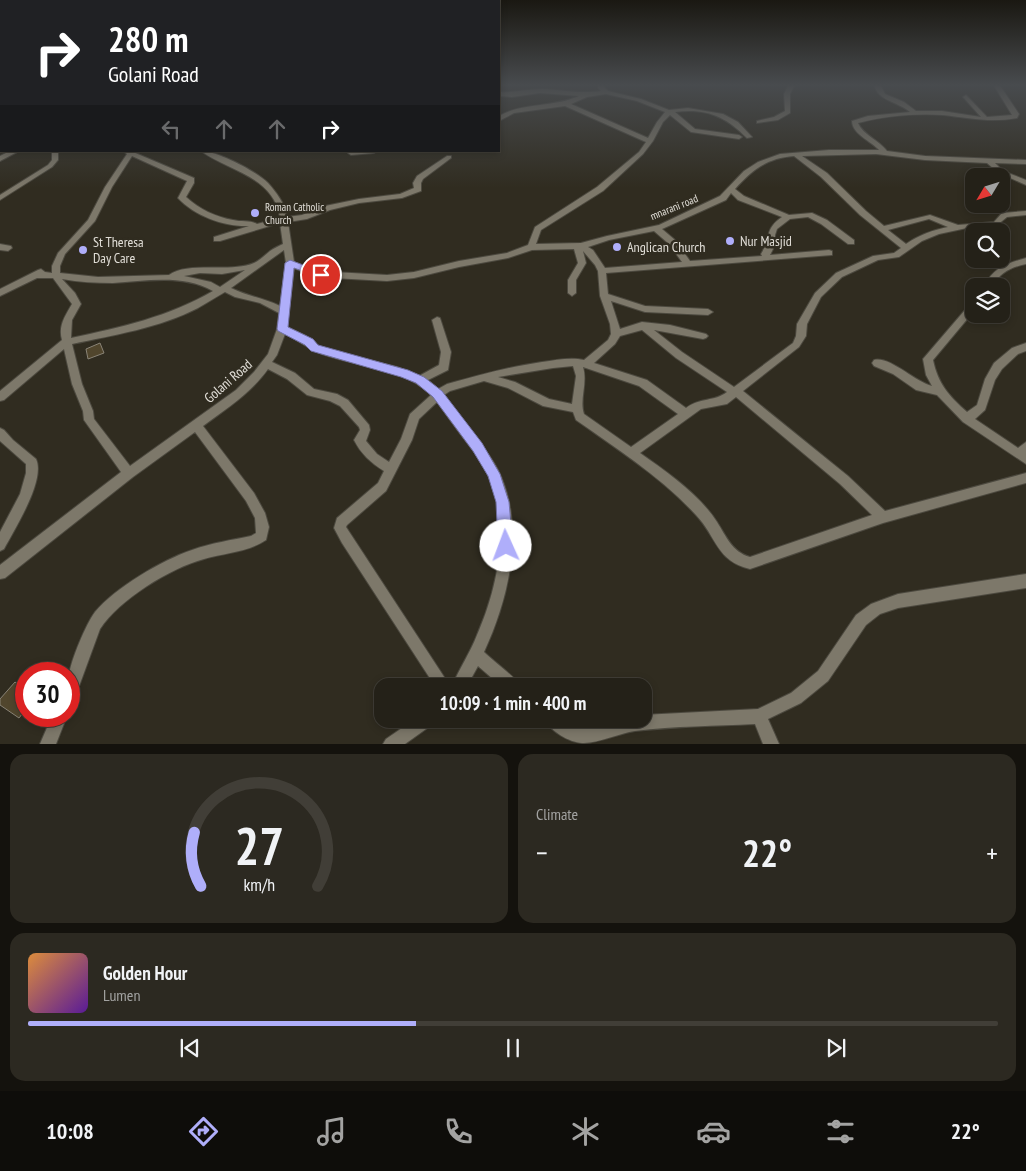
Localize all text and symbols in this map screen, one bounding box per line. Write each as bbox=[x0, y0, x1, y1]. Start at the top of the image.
text: 280 m bbox=[108, 16, 189, 62]
icon: right bbox=[25, 20, 90, 85]
text: Golani Road bbox=[108, 60, 199, 88]
icon: left bbox=[157, 115, 185, 143]
icon: ahead bbox=[210, 115, 238, 143]
icon: ahead bbox=[263, 115, 291, 143]
icon: right bbox=[316, 115, 344, 143]
north arrow bbox=[965, 168, 1010, 212]
map controls bbox=[965, 168, 1010, 323]
street label: mnarani road bbox=[648, 191, 700, 223]
place label: Roman Catholic Church bbox=[265, 200, 324, 227]
marker: Roman Catholic Church bbox=[249, 207, 261, 219]
button: search bbox=[965, 223, 1010, 268]
place label: Nur Masjid bbox=[740, 232, 792, 250]
place label: St Theresa Day Care bbox=[93, 233, 144, 267]
marker: Nur Masjid bbox=[724, 235, 736, 247]
place label: Anglican Church bbox=[627, 238, 705, 256]
marker: Anglican Church bbox=[611, 241, 623, 253]
marker: St Theresa Day Care bbox=[77, 244, 89, 256]
pin bbox=[300, 254, 342, 296]
icon: arrive bbox=[307, 261, 335, 289]
button: layers bbox=[965, 278, 1010, 323]
street label: Golani Road bbox=[200, 355, 256, 407]
position arrow bbox=[479, 519, 531, 571]
speed limit sign: 30 bbox=[15, 662, 80, 727]
text: 10:09 · 1 min · 400 m bbox=[440, 691, 586, 715]
text: Climate bbox=[536, 804, 578, 824]
text: 27 bbox=[234, 812, 284, 879]
text: 22° bbox=[742, 828, 792, 877]
text: − bbox=[536, 834, 548, 871]
text: + bbox=[986, 834, 998, 871]
text: km/h bbox=[243, 873, 275, 896]
text: Golden Hour bbox=[103, 961, 187, 985]
text: Lumen bbox=[103, 985, 140, 1005]
icon: previous bbox=[176, 1034, 204, 1062]
icon: pause bbox=[499, 1034, 527, 1062]
icon: next bbox=[822, 1034, 850, 1062]
icon: directions bbox=[186, 1114, 221, 1149]
icon: music bbox=[314, 1114, 349, 1149]
icon: phone bbox=[441, 1114, 476, 1149]
icon: climate bbox=[568, 1114, 603, 1149]
icon: car bbox=[696, 1114, 731, 1149]
icon: filters bbox=[823, 1114, 858, 1149]
text: 10:08 bbox=[46, 1117, 94, 1145]
text: 22° bbox=[951, 1117, 980, 1145]

